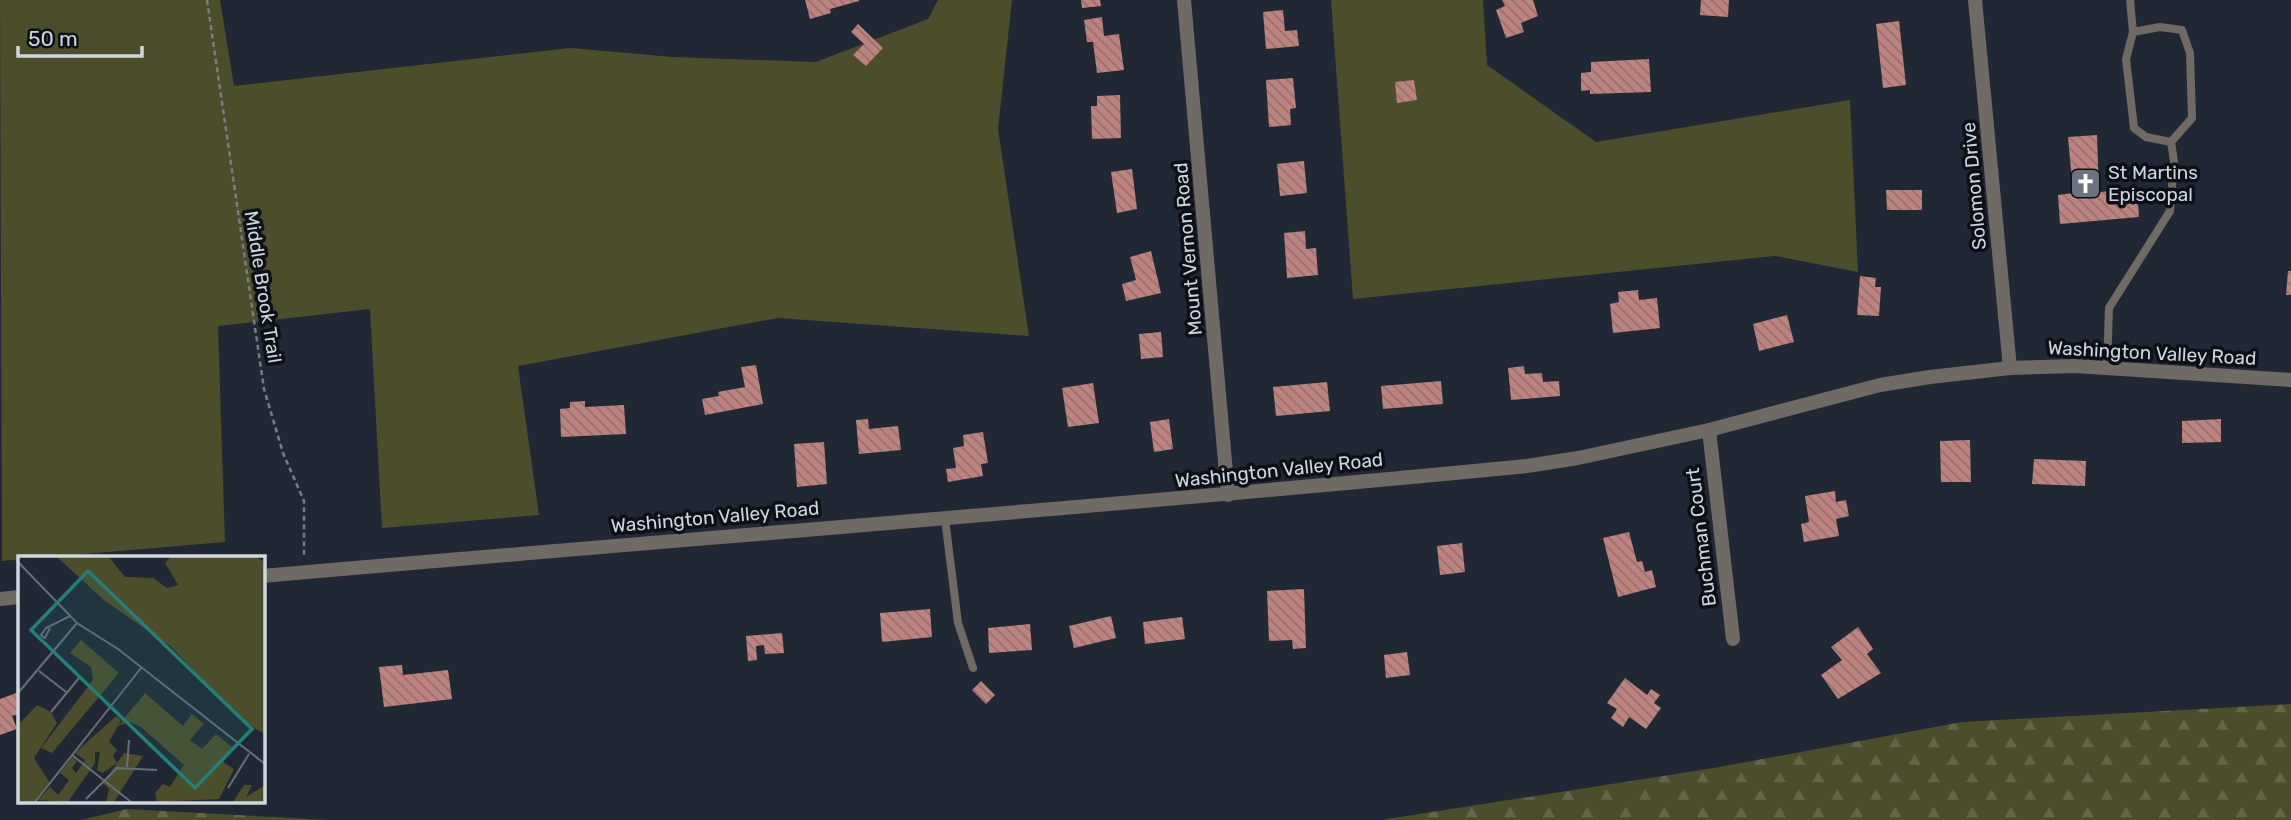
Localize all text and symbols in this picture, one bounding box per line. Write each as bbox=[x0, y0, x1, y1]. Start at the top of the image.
scale bar bbox=[18, 14, 142, 58]
text: 50 m bbox=[28, 26, 78, 51]
street label: Solomon Drive bbox=[1957, 121, 1991, 251]
place label: St Martins Episcopal bbox=[2108, 161, 2198, 206]
street label: Mount Vernon Road bbox=[1169, 162, 1207, 336]
church icon: St Martins Episcopal bbox=[2068, 166, 2102, 200]
street label: Middle Brook Trail bbox=[240, 209, 286, 365]
street label: Washington Valley Road bbox=[2047, 336, 2257, 370]
street label: Washington Valley Road bbox=[1174, 448, 1384, 492]
street label: Buchman Court bbox=[1681, 466, 1721, 608]
street label: Washington Valley Road bbox=[610, 496, 820, 538]
inset map bbox=[18, 556, 264, 802]

